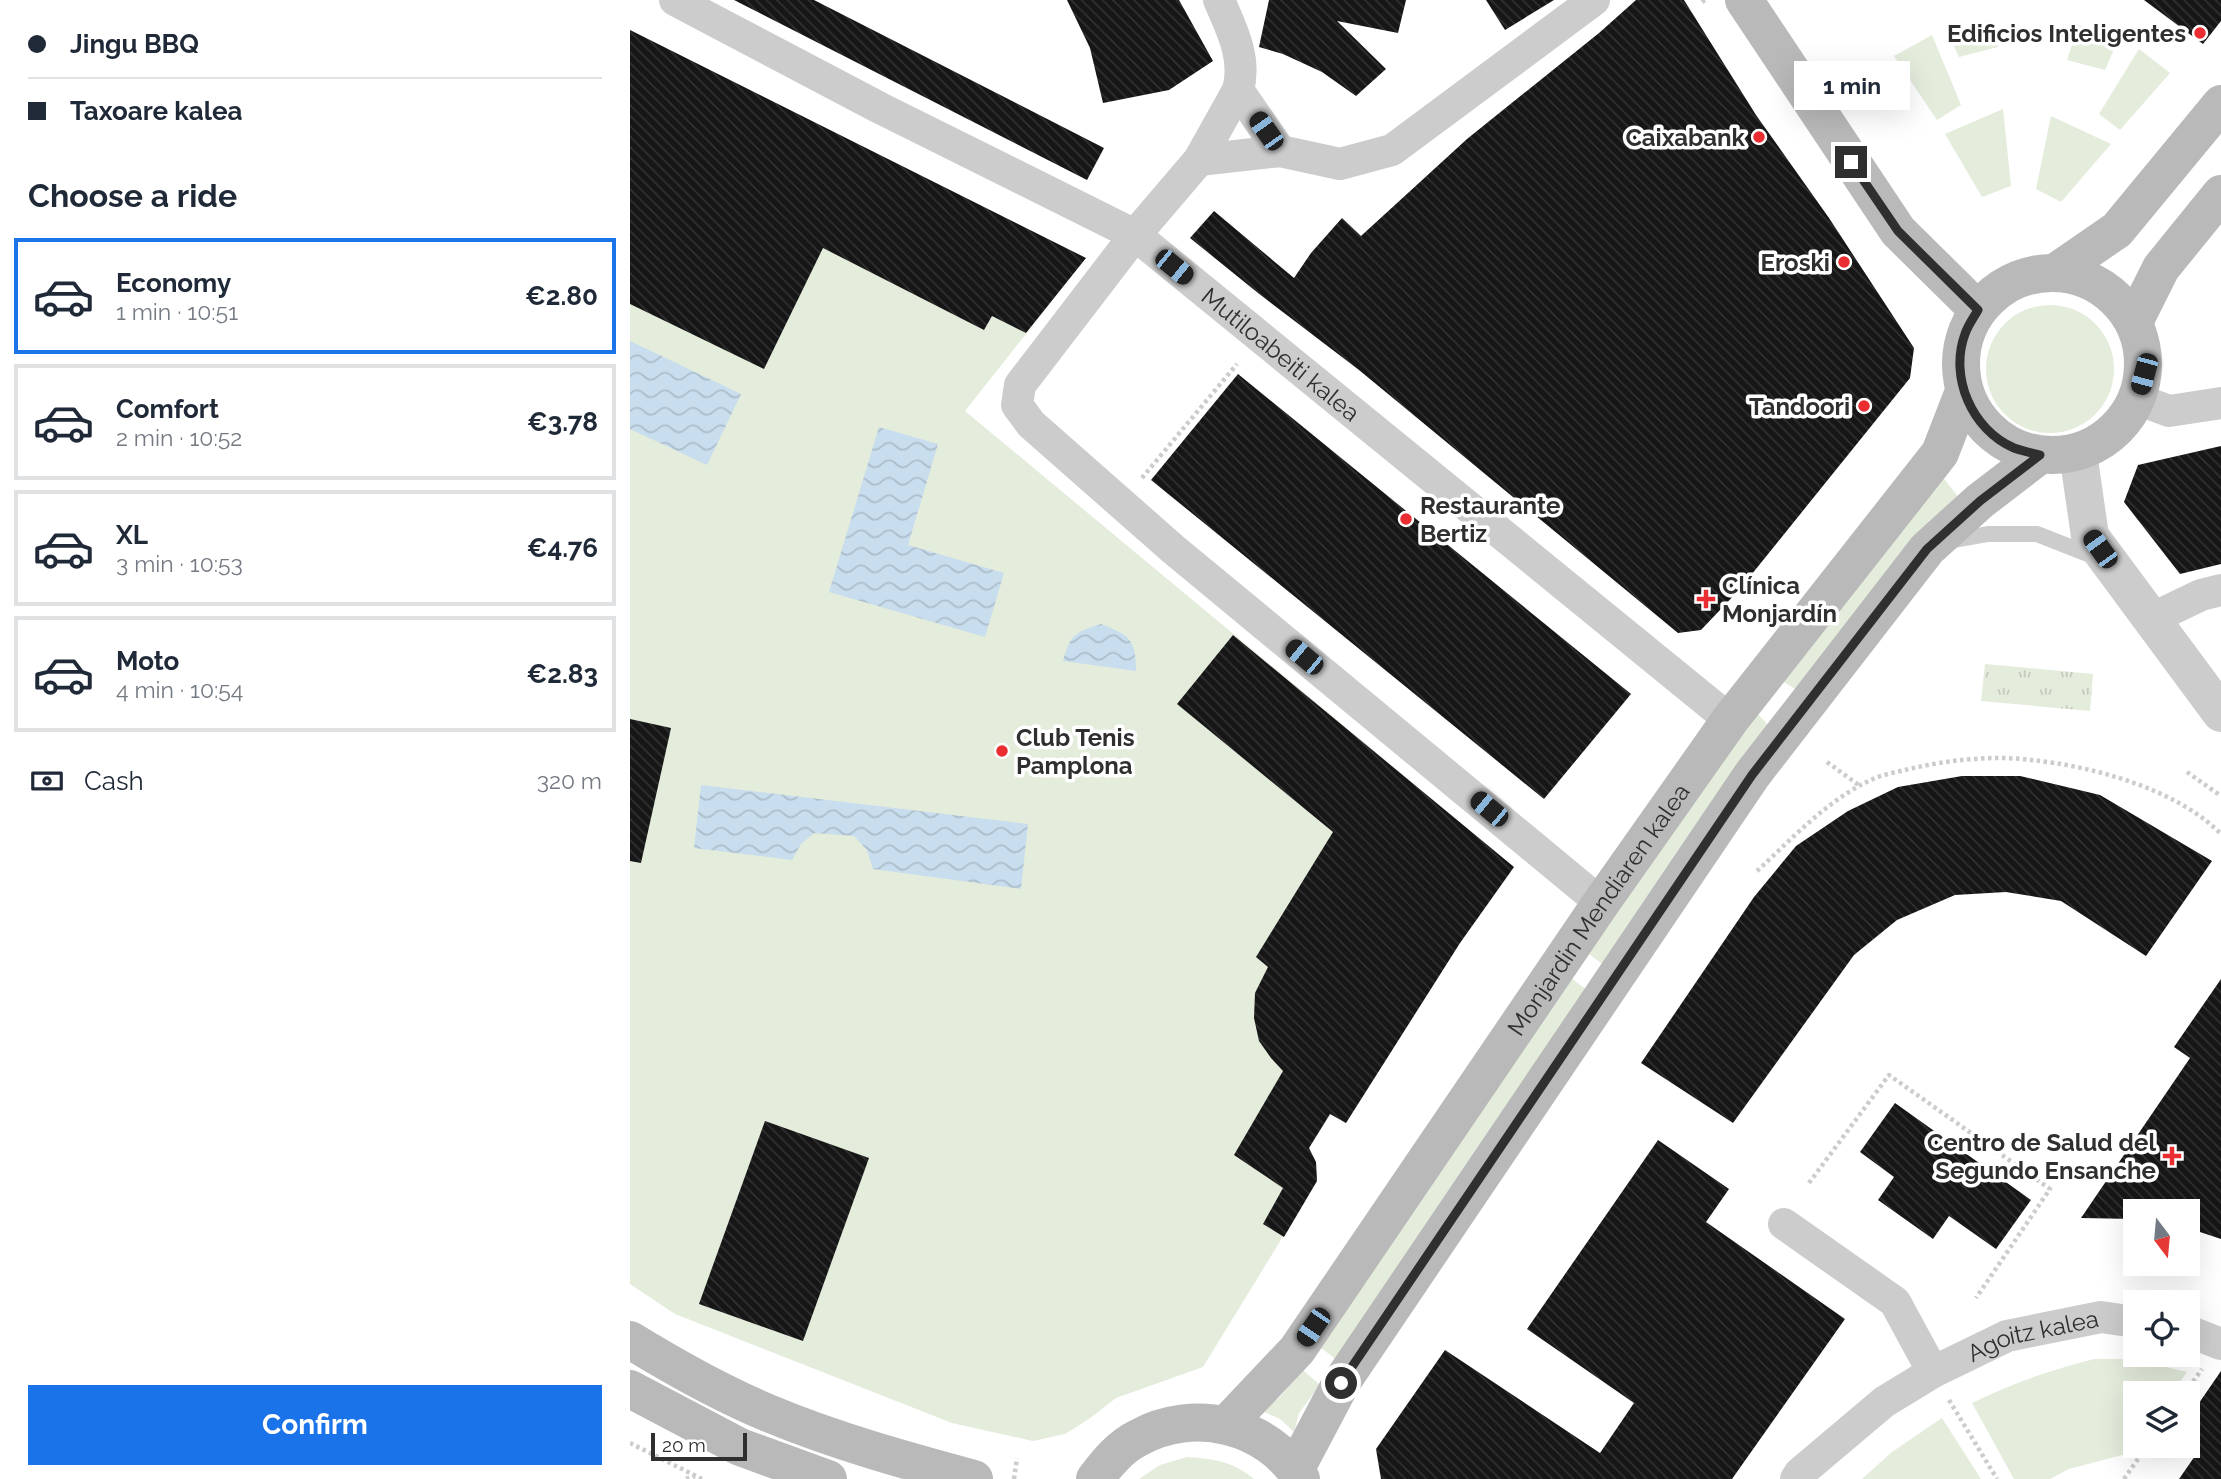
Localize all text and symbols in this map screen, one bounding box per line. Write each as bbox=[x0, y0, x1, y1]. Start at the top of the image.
place label: Edificios Inteligentes bbox=[1947, 19, 2186, 48]
marker: Edificios Inteligentes bbox=[2192, 25, 2208, 41]
text: Jingu BBQ bbox=[70, 29, 199, 59]
callout: 1 min bbox=[1793, 60, 1909, 110]
text: 1 min bbox=[1823, 72, 1881, 99]
text: Taxoare kalea bbox=[70, 96, 242, 126]
car bbox=[1246, 108, 1287, 154]
place label: Caixabank bbox=[1625, 123, 1746, 152]
marker: Caixabank bbox=[1751, 129, 1767, 145]
route end bbox=[1835, 146, 1867, 178]
text: Choose a ride bbox=[28, 177, 237, 214]
car bbox=[1152, 246, 1197, 288]
place label: Eroski bbox=[1761, 248, 1830, 277]
marker: Eroski bbox=[1836, 254, 1852, 270]
icon: car bbox=[32, 265, 95, 328]
text: Economy bbox=[116, 268, 231, 298]
text: €2.80 bbox=[525, 281, 598, 311]
street label: Mutiloabeiti kalea bbox=[1196, 281, 1366, 427]
text: 1 min · 10:51 bbox=[116, 298, 238, 325]
car bbox=[2129, 351, 2160, 397]
icon: car bbox=[32, 391, 95, 454]
place label: Tandoori bbox=[1749, 392, 1850, 421]
text: Comfort bbox=[116, 394, 219, 424]
marker: Tandoori bbox=[1856, 398, 1872, 414]
text: €3.78 bbox=[527, 407, 598, 437]
text: 2 min · 10:52 bbox=[116, 424, 242, 451]
place label: Restaurante Bertiz bbox=[1420, 491, 1560, 548]
marker: Restaurante Bertiz bbox=[1398, 511, 1414, 527]
icon: car bbox=[32, 517, 95, 580]
text: XL bbox=[116, 520, 148, 550]
car bbox=[2080, 526, 2121, 572]
text: €4.76 bbox=[527, 533, 598, 563]
text: 3 min · 10:53 bbox=[116, 550, 243, 577]
place label: Clínica Monjardín bbox=[1722, 571, 1837, 628]
marker: Clínica Monjardín bbox=[1696, 589, 1716, 609]
car bbox=[1282, 635, 1327, 679]
icon: car bbox=[32, 643, 95, 706]
text: Moto bbox=[116, 646, 179, 676]
text: €2.83 bbox=[527, 659, 598, 689]
text: 4 min · 10:54 bbox=[116, 676, 243, 703]
place label: Club Tenis Pamplona bbox=[1016, 723, 1135, 780]
marker: Club Tenis Pamplona bbox=[994, 743, 1010, 759]
icon: cash bbox=[28, 762, 66, 800]
text: Cash bbox=[84, 766, 144, 796]
text: 320 m bbox=[537, 767, 602, 794]
street label: Monjardin Mendiaren kalea bbox=[1501, 778, 1695, 1041]
car bbox=[1467, 787, 1512, 831]
place label: Centro de Salud del Segundo Ensanche bbox=[1927, 1128, 2156, 1185]
marker: Centro de Salud del Segundo Ensanche bbox=[2162, 1146, 2182, 1166]
north arrow bbox=[2123, 1199, 2200, 1276]
map controls bbox=[2123, 1199, 2200, 1458]
button: locate bbox=[2123, 1290, 2200, 1367]
street label: Agoitz kalea bbox=[1962, 1303, 2101, 1368]
car bbox=[1293, 1304, 1334, 1350]
route start bbox=[1325, 1367, 1357, 1399]
button: layers bbox=[2123, 1381, 2200, 1458]
button: Confirm bbox=[28, 1385, 602, 1465]
scale bar bbox=[651, 1430, 747, 1462]
text: 20 m bbox=[662, 1434, 706, 1456]

